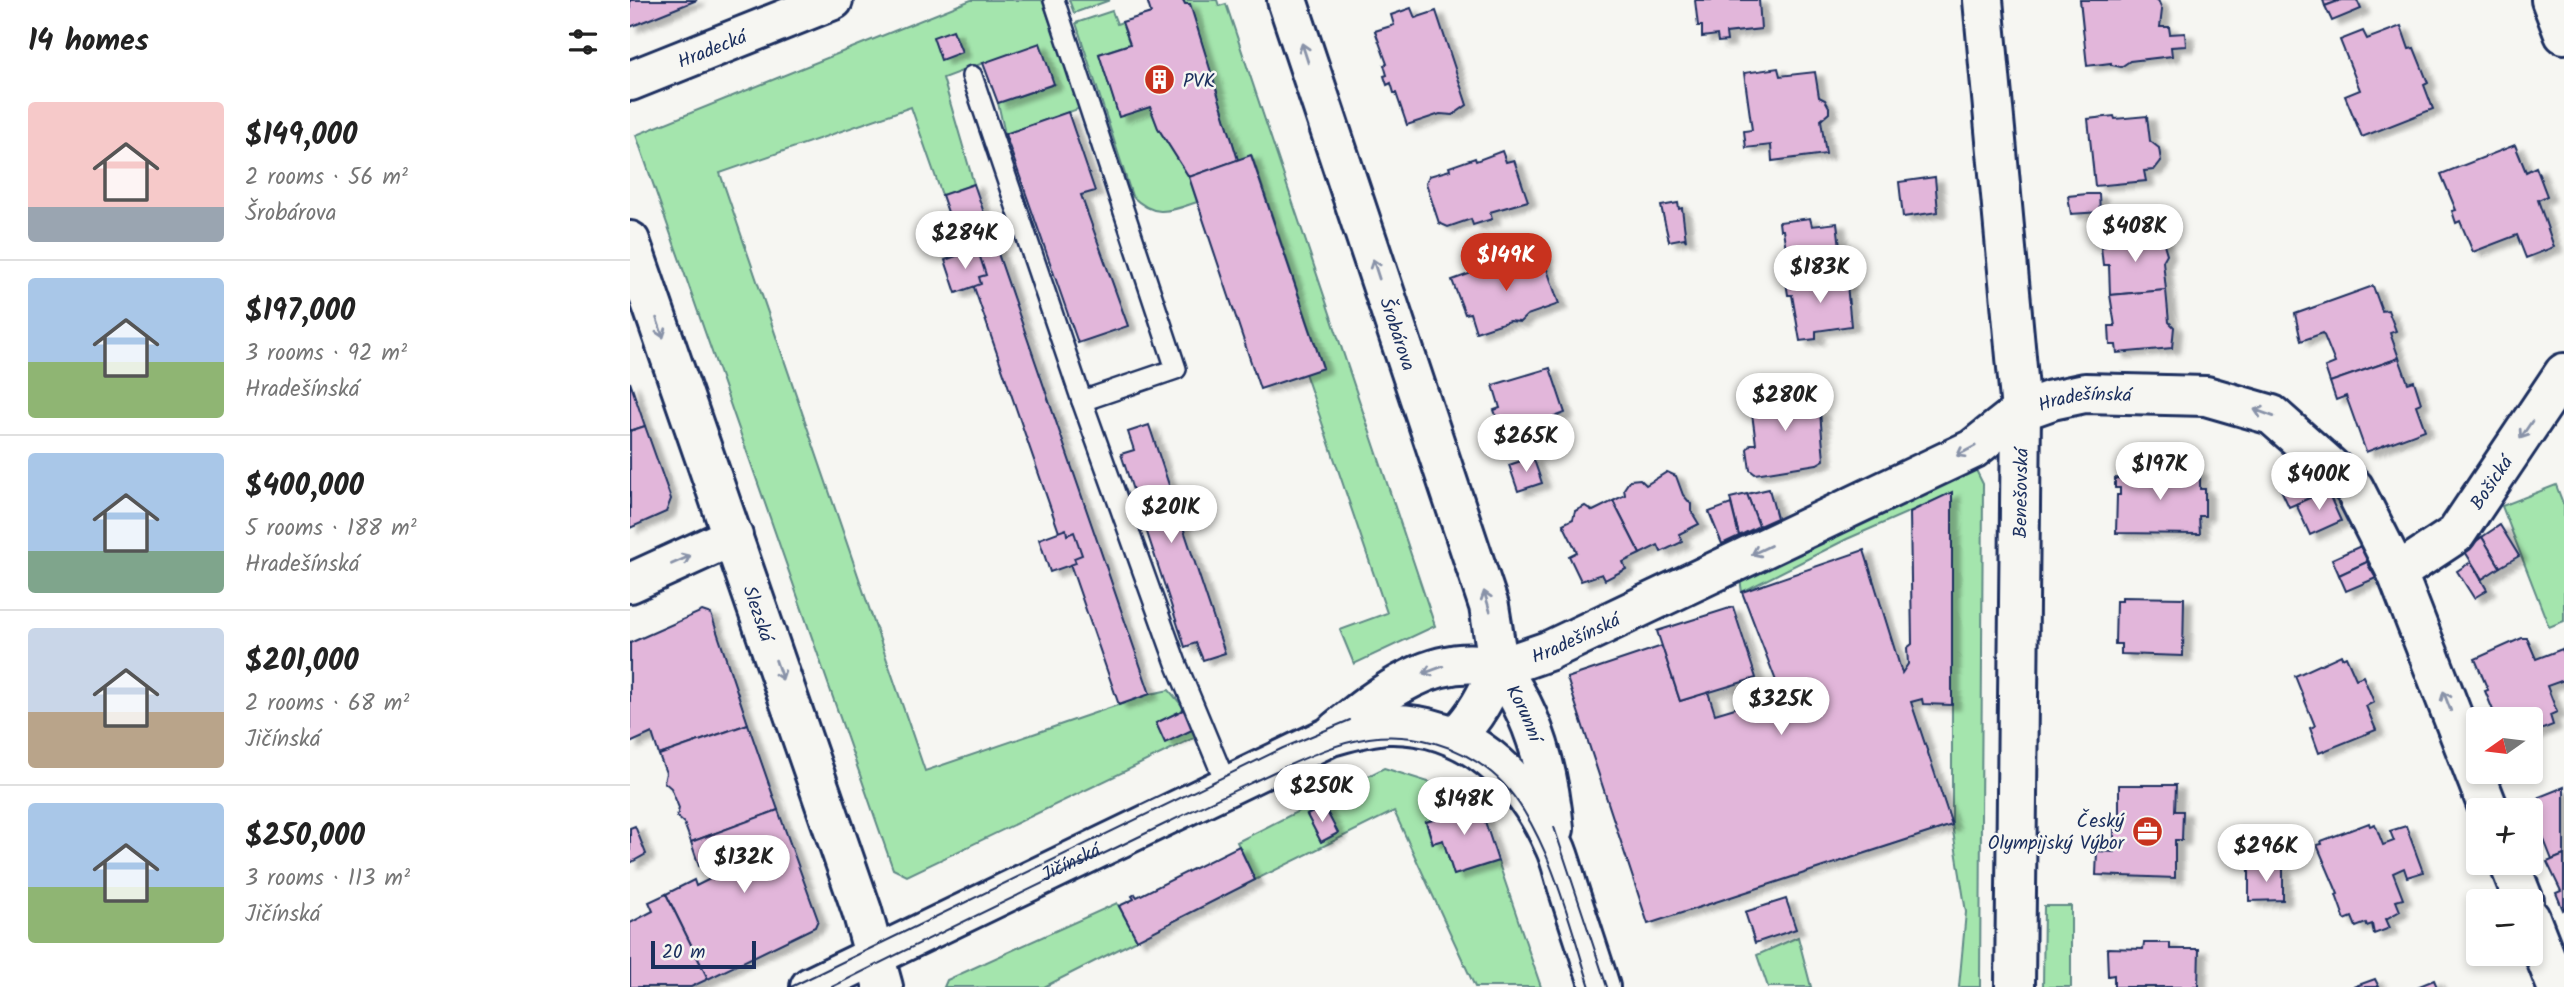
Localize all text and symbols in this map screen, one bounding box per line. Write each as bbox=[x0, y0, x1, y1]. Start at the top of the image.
text: 14 homes bbox=[28, 18, 149, 66]
street label: Hradecká bbox=[673, 22, 754, 78]
icon: filters bbox=[564, 23, 602, 61]
one-way arrow bbox=[1297, 43, 1310, 65]
building icon: PVK bbox=[1143, 63, 1177, 97]
place label: PVK bbox=[1183, 67, 1215, 97]
text: $149,000 bbox=[245, 112, 357, 160]
icon: home bbox=[84, 130, 168, 214]
text: 2 rooms · 56 m² bbox=[245, 160, 408, 196]
text: Šrobárova bbox=[245, 196, 337, 232]
pin: $408K bbox=[2086, 204, 2184, 264]
text: $408K bbox=[2102, 209, 2168, 245]
pin: $284K bbox=[916, 212, 1014, 271]
text: $284K bbox=[932, 216, 998, 252]
pin: $149K bbox=[1457, 233, 1555, 293]
text: $149K bbox=[1477, 238, 1535, 274]
pin: $183K bbox=[1771, 246, 1869, 305]
text: $183K bbox=[1790, 250, 1850, 286]
one-way arrow bbox=[1369, 259, 1382, 281]
text: $197,000 bbox=[245, 288, 355, 336]
street label: Šrobárova bbox=[1370, 294, 1423, 375]
icon: home bbox=[84, 306, 168, 390]
one-way arrow bbox=[655, 317, 668, 339]
text: 3 rooms · 92 m² bbox=[245, 336, 407, 372]
text: Hradešínská bbox=[245, 372, 360, 408]
pin: $280K bbox=[1736, 374, 1834, 433]
text: $280K bbox=[1752, 378, 1818, 414]
street label: Hradešínská bbox=[2034, 380, 2134, 421]
one-way arrow bbox=[2254, 406, 2276, 419]
pin: $265K bbox=[1477, 414, 1575, 474]
text: $265K bbox=[1494, 419, 1558, 455]
one-way arrow bbox=[2519, 419, 2533, 439]
pin: $197K bbox=[2111, 442, 2209, 502]
one-way arrow bbox=[1956, 445, 1977, 458]
street label: Benešovská bbox=[2006, 446, 2038, 538]
text: $197K bbox=[2132, 447, 2188, 483]
street label: Bošická bbox=[2463, 449, 2523, 517]
pin: $400K bbox=[2270, 452, 2368, 512]
text: $400K bbox=[2287, 457, 2351, 493]
text: $400,000 bbox=[245, 463, 364, 511]
icon: home bbox=[84, 481, 168, 565]
pin: $201K bbox=[1122, 486, 1220, 545]
text: $201K bbox=[1141, 490, 1201, 526]
text: 5 rooms · 188 m² bbox=[245, 511, 417, 547]
one-way arrow bbox=[1751, 543, 1772, 557]
text: Hradešínská bbox=[245, 547, 360, 583]
one-way arrow bbox=[670, 553, 692, 566]
street label: Slezská bbox=[733, 582, 781, 648]
one-way arrow bbox=[1479, 591, 1492, 613]
street label: Hradešínská bbox=[1528, 605, 1628, 673]
text: $201,000 bbox=[245, 638, 359, 686]
icon: home bbox=[84, 656, 168, 740]
one-way arrow bbox=[774, 659, 786, 681]
one-way arrow bbox=[1422, 665, 1444, 678]
pin: $325K bbox=[1732, 678, 1830, 737]
street label: Korunní bbox=[1497, 679, 1550, 749]
text: $325K bbox=[1748, 682, 1814, 718]
text: 2 rooms · 68 m² bbox=[245, 686, 409, 722]
one-way arrow bbox=[2439, 690, 2452, 712]
north arrow bbox=[2466, 707, 2543, 784]
map controls bbox=[2466, 707, 2543, 966]
text: Jičínská bbox=[245, 722, 321, 758]
pin: $250K bbox=[1273, 764, 1371, 824]
text: $250K bbox=[1290, 769, 1354, 805]
pin: $148K bbox=[1415, 778, 1513, 837]
text: $148K bbox=[1434, 782, 1494, 818]
button: + bbox=[2466, 798, 2543, 875]
place label: Český Olympijský Výbor bbox=[1988, 807, 2126, 859]
text: $250,000 bbox=[245, 813, 365, 861]
office icon: Český Olympijský Výbor bbox=[2130, 814, 2164, 848]
pin: $296K bbox=[2217, 824, 2315, 884]
text: $296K bbox=[2234, 829, 2298, 865]
icon: home bbox=[84, 831, 168, 915]
street label: Jičínská bbox=[1037, 835, 1108, 890]
pin: $132K bbox=[695, 836, 793, 895]
text: $132K bbox=[714, 840, 774, 876]
text: 3 rooms · 113 m² bbox=[245, 861, 410, 897]
button: − bbox=[2466, 889, 2543, 966]
text: Jičínská bbox=[245, 897, 321, 933]
scale bar bbox=[651, 938, 756, 970]
text: 20 m bbox=[662, 938, 705, 968]

